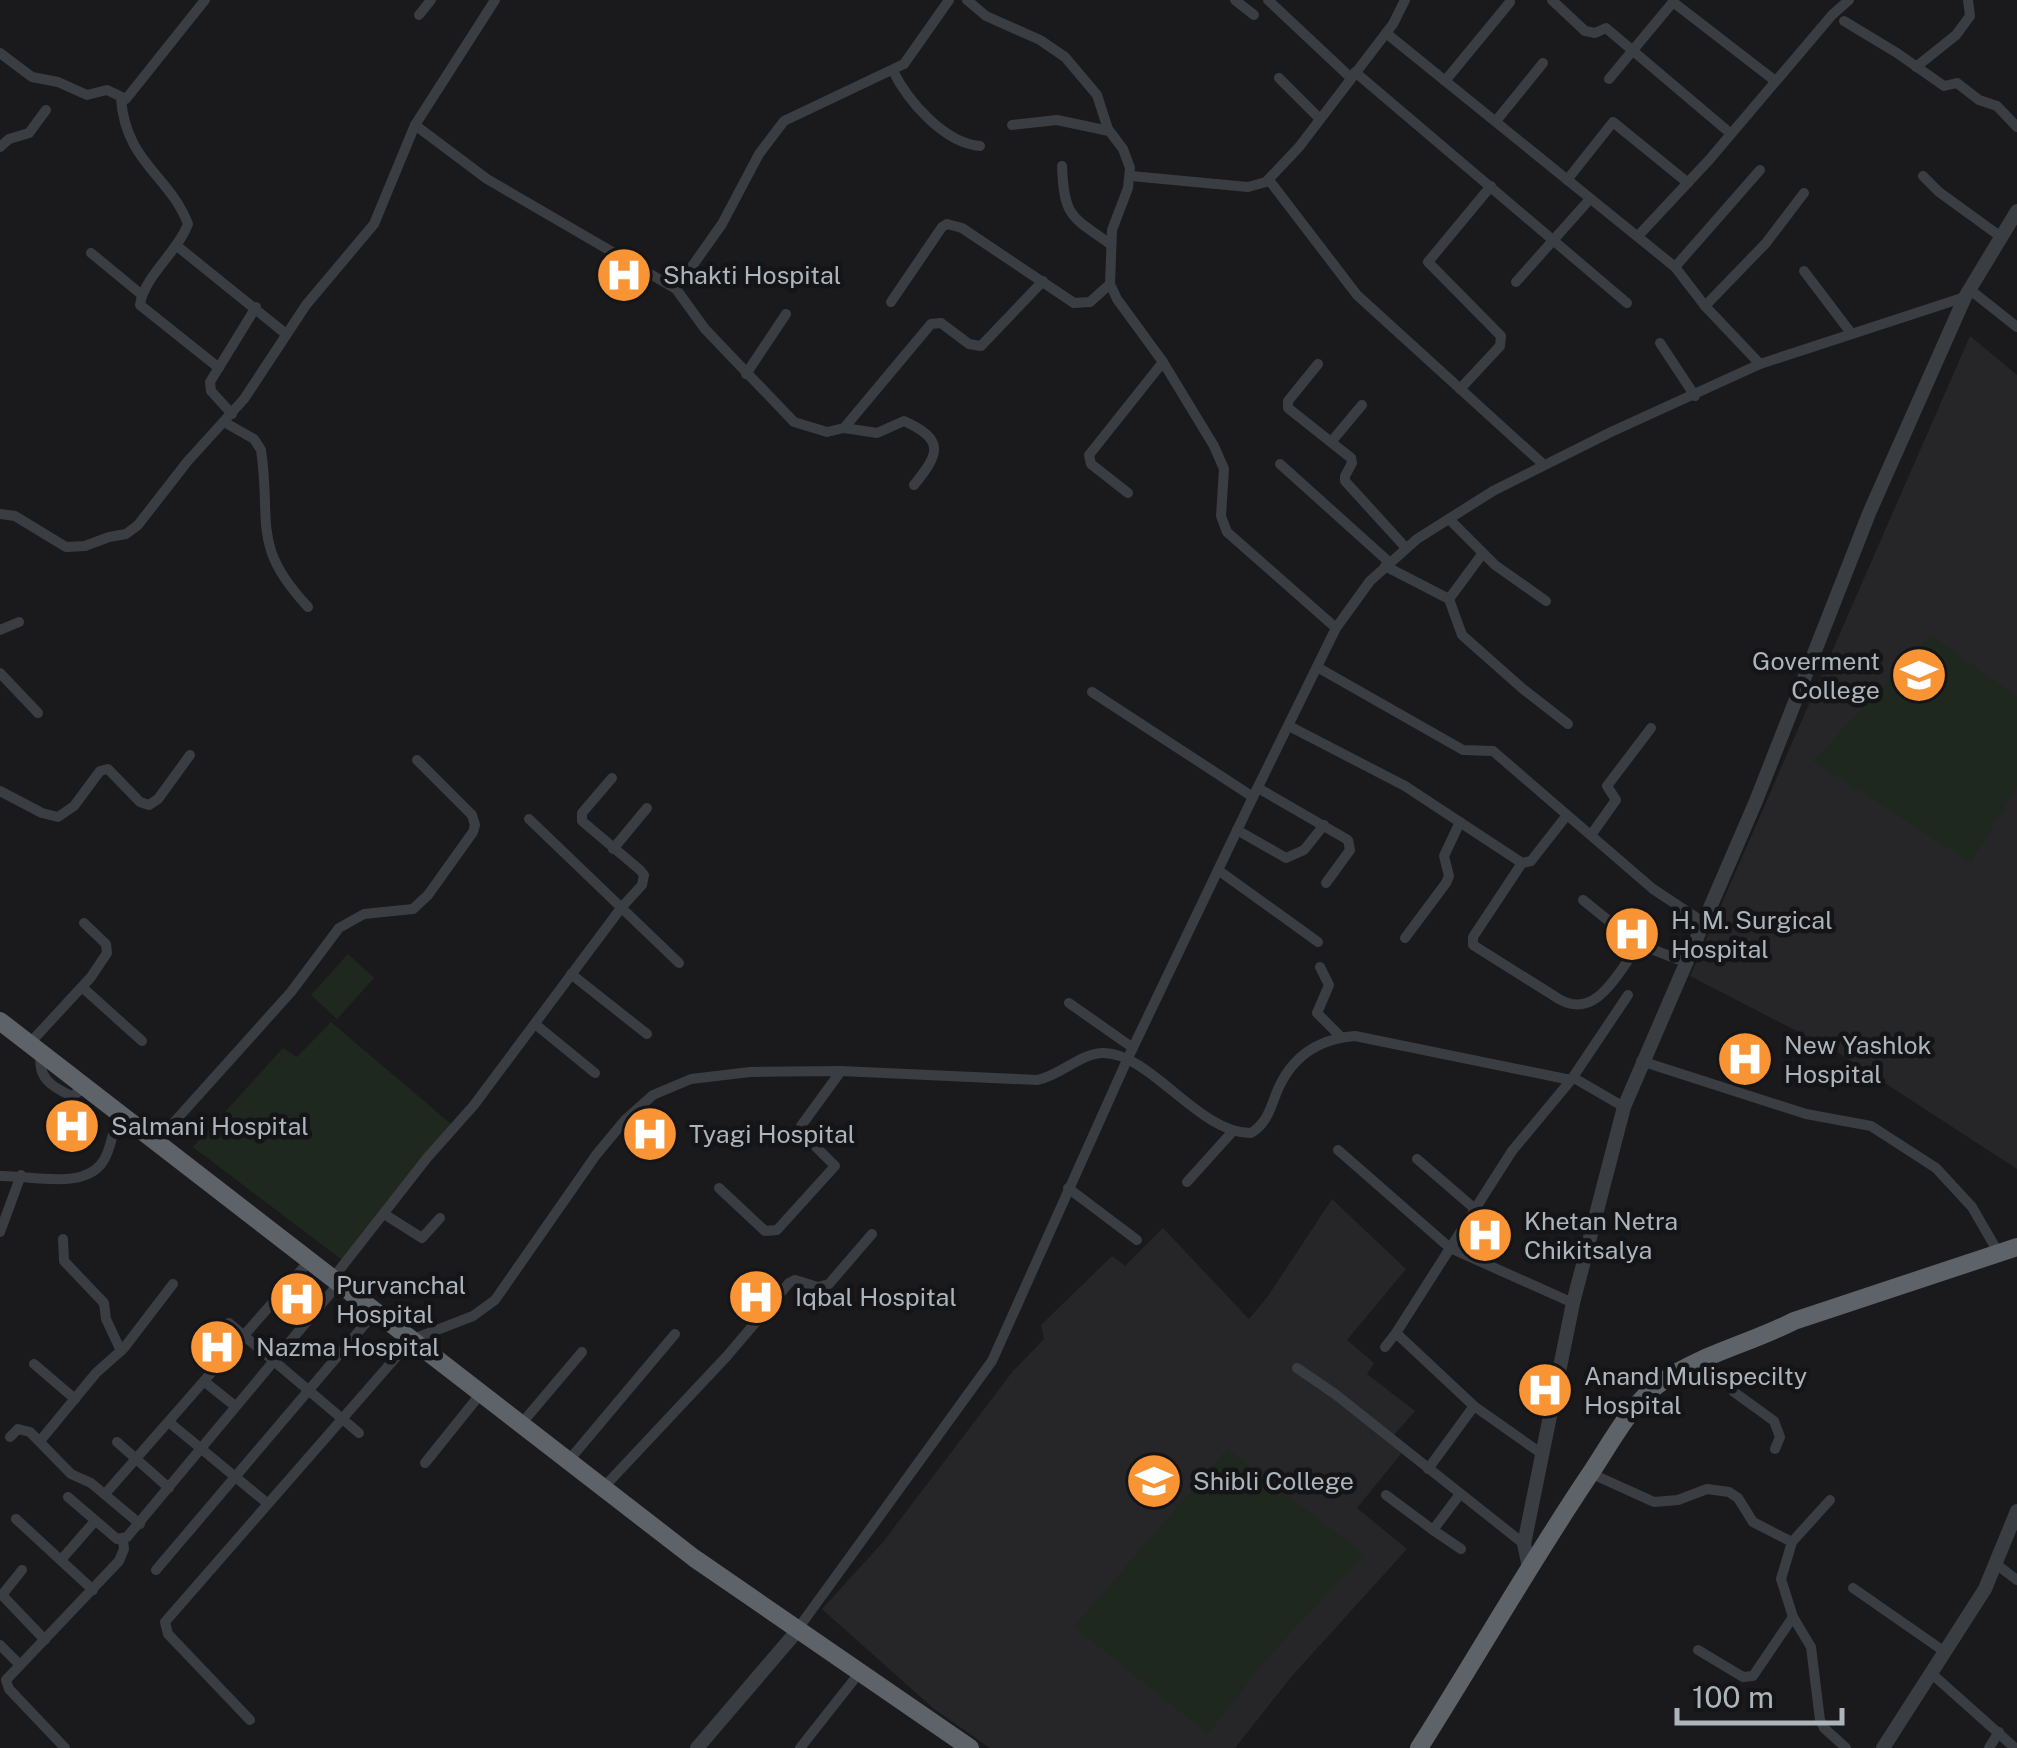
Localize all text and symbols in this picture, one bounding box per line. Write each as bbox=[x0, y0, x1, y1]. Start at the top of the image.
hospital icon: Shakti Hospital bbox=[594, 245, 654, 305]
place label: Shakti Hospital bbox=[663, 260, 841, 290]
school or university icon: Goverment College bbox=[1889, 645, 1949, 705]
place label: Goverment College bbox=[1752, 646, 1880, 705]
hospital icon: H. M. Surgical Hospital bbox=[1602, 904, 1662, 964]
place label: H. M. Surgical Hospital bbox=[1671, 905, 1833, 964]
hospital icon: New Yashlok Hospital bbox=[1715, 1029, 1775, 1089]
place label: New Yashlok Hospital bbox=[1784, 1030, 1932, 1089]
hospital icon: Salmani Hospital bbox=[42, 1096, 102, 1156]
hospital icon: Tyagi Hospital bbox=[620, 1104, 680, 1164]
place label: Salmani Hospital bbox=[111, 1111, 309, 1141]
place label: Tyagi Hospital bbox=[689, 1119, 855, 1149]
hospital icon: Khetan Netra Chikitsalya bbox=[1455, 1205, 1515, 1265]
place label: Khetan Netra Chikitsalya bbox=[1524, 1206, 1678, 1265]
hospital icon: Iqbal Hospital bbox=[726, 1267, 786, 1327]
hospital icon: Purvanchal Hospital bbox=[267, 1269, 327, 1329]
place label: Purvanchal Hospital bbox=[336, 1270, 466, 1329]
place label: Iqbal Hospital bbox=[795, 1282, 957, 1312]
hospital icon: Nazma Hospital bbox=[187, 1317, 247, 1377]
place label: Nazma Hospital bbox=[256, 1332, 440, 1362]
hospital icon: Anand Mulispecilty Hospital bbox=[1515, 1360, 1575, 1420]
place label: Anand Mulispecilty Hospital bbox=[1584, 1361, 1807, 1420]
school or university icon: Shibli College bbox=[1124, 1451, 1184, 1511]
place label: Shibli College bbox=[1193, 1466, 1354, 1496]
scale bar bbox=[1677, 1663, 1842, 1725]
text: 100 m bbox=[1692, 1679, 1774, 1715]

